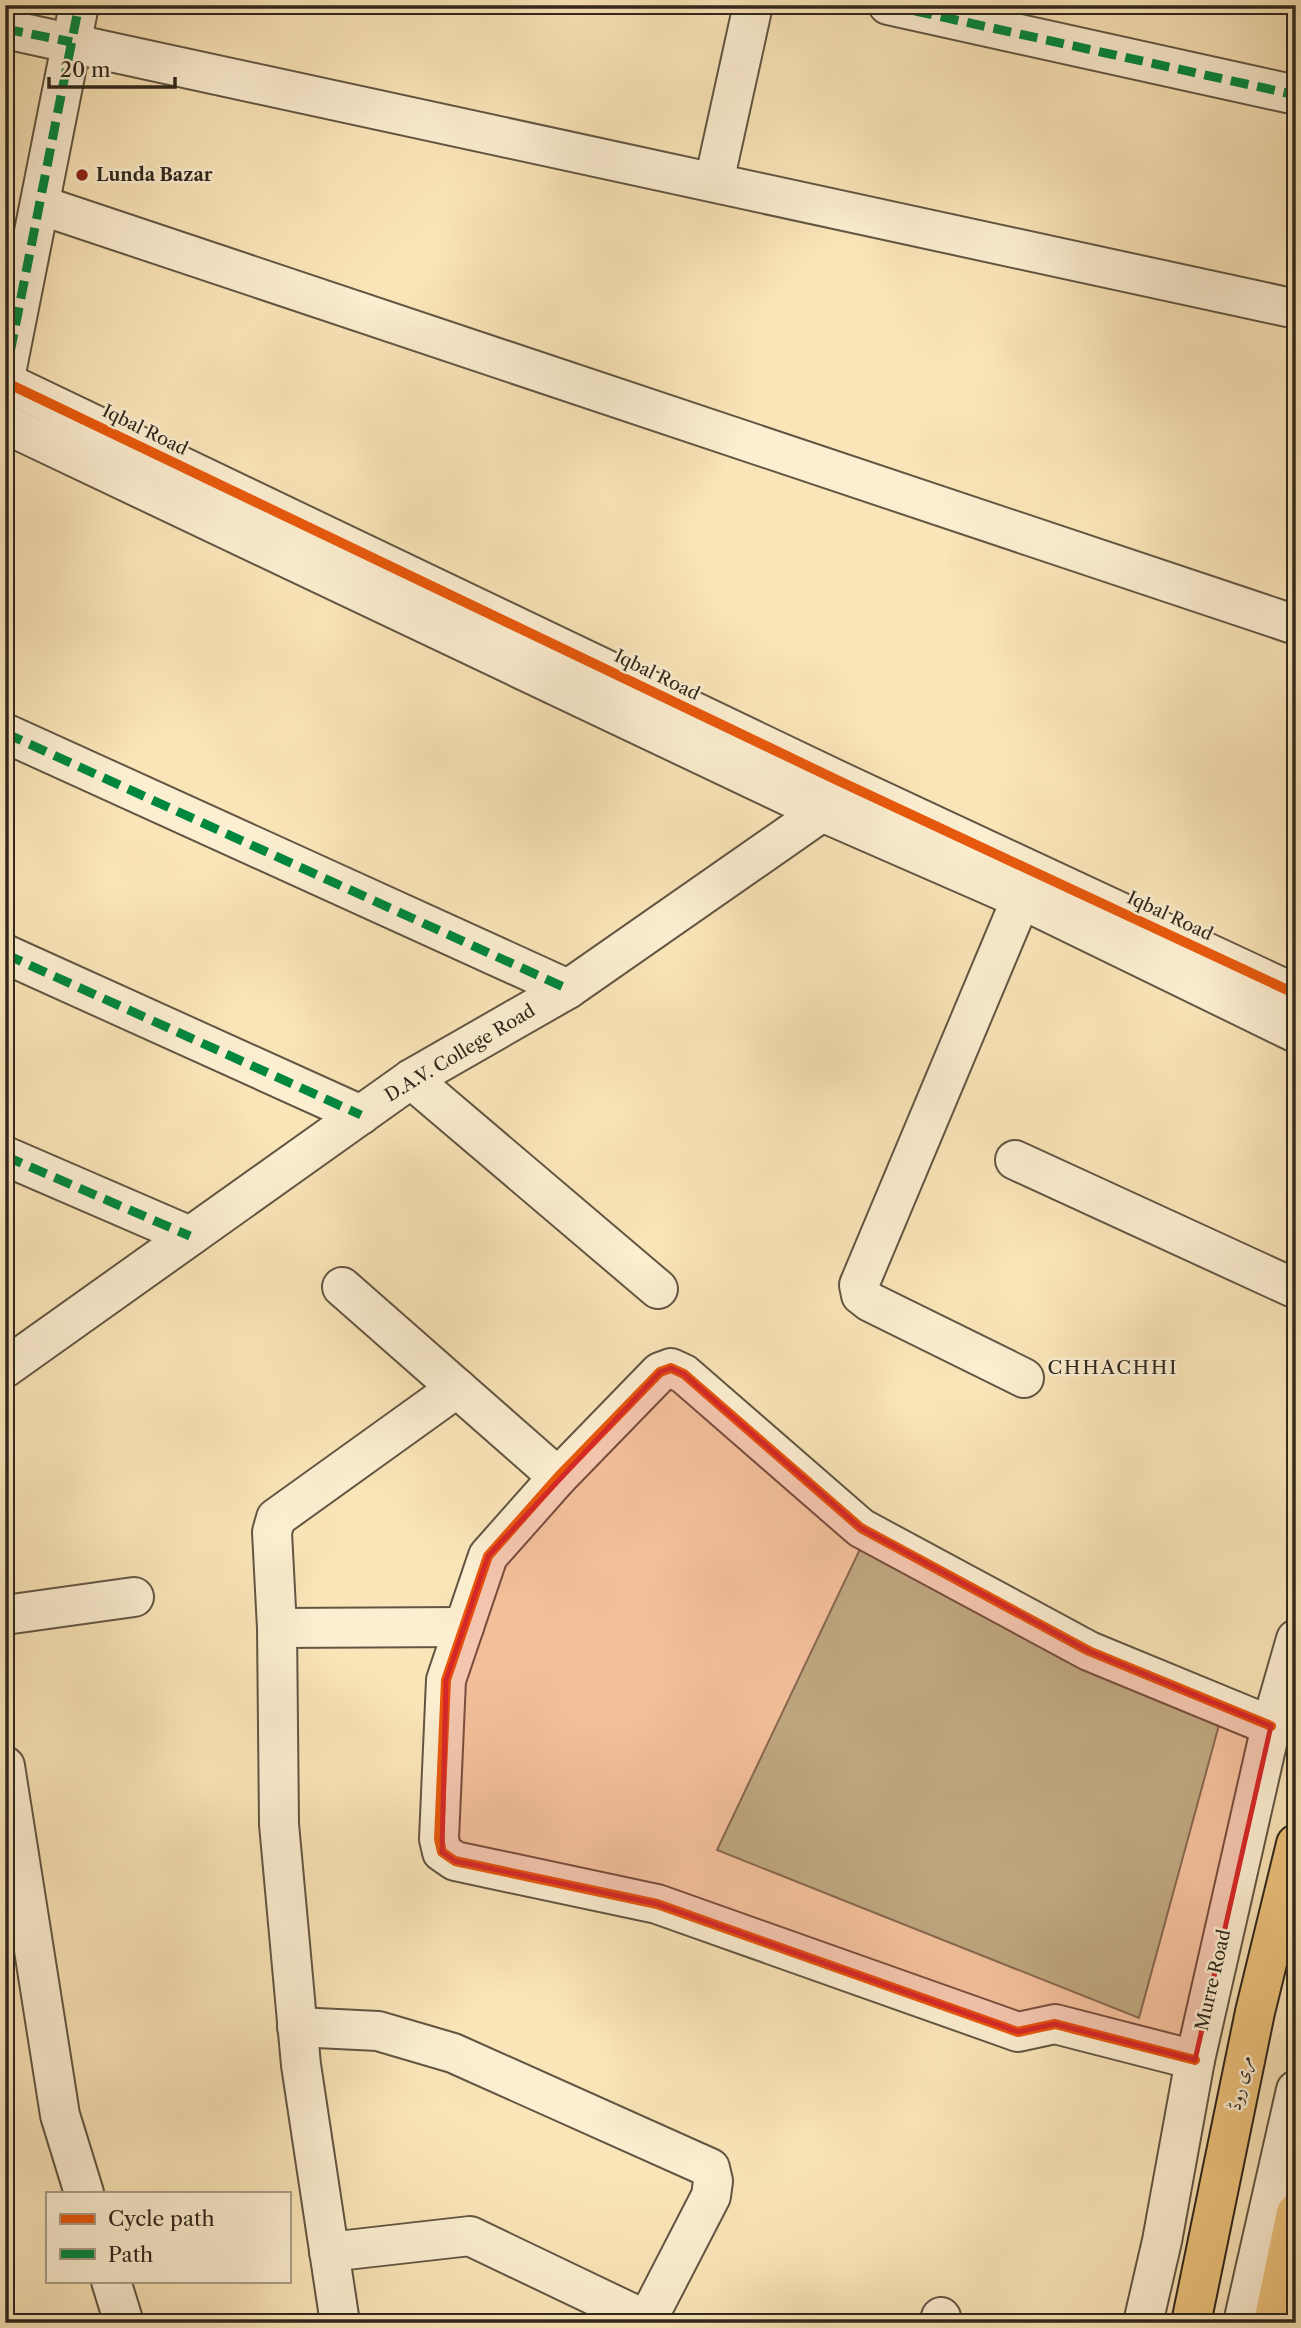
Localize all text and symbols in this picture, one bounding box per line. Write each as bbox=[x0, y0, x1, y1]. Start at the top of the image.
scale bar bbox=[49, 46, 175, 90]
text: 20 m bbox=[60, 57, 111, 82]
place label: Lunda Bazar bbox=[96, 164, 213, 186]
marker: Lunda Bazar bbox=[74, 167, 90, 183]
street label: Iqbal Road bbox=[99, 400, 191, 460]
street label: Iqbal Road bbox=[611, 645, 703, 705]
street label: Iqbal Road bbox=[1124, 887, 1216, 945]
street label: D.A.V. College Road bbox=[381, 999, 539, 1107]
district label: CHHACHHI bbox=[1047, 1356, 1179, 1379]
street label: Murre Road bbox=[1191, 1927, 1235, 2033]
street label: مری روڈ bbox=[1223, 2053, 1259, 2113]
legend bbox=[46, 2192, 290, 2282]
text: Cycle path bbox=[108, 2206, 215, 2231]
text: Path bbox=[108, 2242, 153, 2267]

